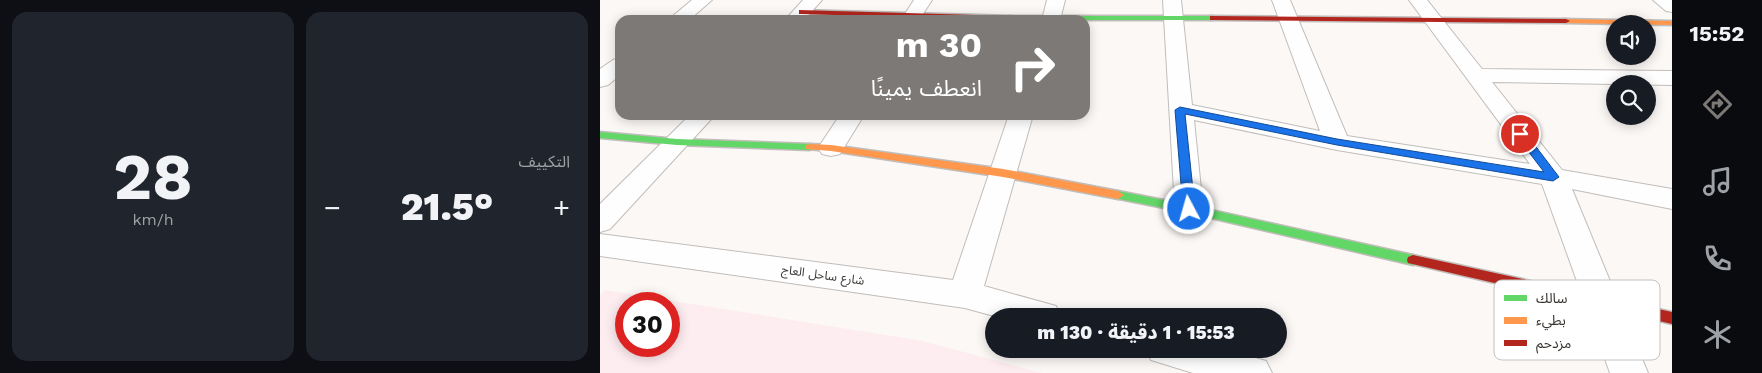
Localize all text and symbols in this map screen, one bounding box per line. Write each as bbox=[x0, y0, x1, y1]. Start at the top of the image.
map controls bbox=[1606, 15, 1656, 125]
button: sound bbox=[1606, 15, 1656, 65]
text: 15:52 bbox=[1690, 21, 1744, 46]
text: 30 m bbox=[896, 24, 982, 66]
icon: right bbox=[1000, 35, 1065, 100]
button: search bbox=[1606, 75, 1656, 125]
text: انعطف يمينًا bbox=[871, 76, 982, 101]
icon: directions bbox=[1700, 87, 1735, 122]
pin bbox=[1499, 113, 1541, 155]
icon: arrive bbox=[1506, 120, 1534, 148]
text: 28 bbox=[113, 139, 193, 215]
text: التكييف bbox=[518, 152, 570, 171]
icon: music bbox=[1700, 164, 1735, 199]
position arrow bbox=[1162, 182, 1214, 234]
text: 21.5° bbox=[401, 185, 493, 229]
text: − bbox=[324, 191, 341, 224]
text: + bbox=[553, 191, 570, 224]
text: km/h bbox=[132, 210, 174, 229]
icon: phone bbox=[1700, 241, 1735, 276]
street label: شارع ساحل العاج bbox=[780, 262, 865, 290]
legend bbox=[1494, 280, 1660, 360]
text: سالك bbox=[1536, 290, 1568, 306]
speed limit sign: 30 bbox=[615, 292, 680, 357]
text: بطيء bbox=[1536, 312, 1566, 331]
icon: climate bbox=[1700, 317, 1735, 352]
text: 15:53 · 1 دقيقة · 130 m bbox=[1037, 321, 1235, 344]
text: مزدحم bbox=[1536, 335, 1571, 354]

